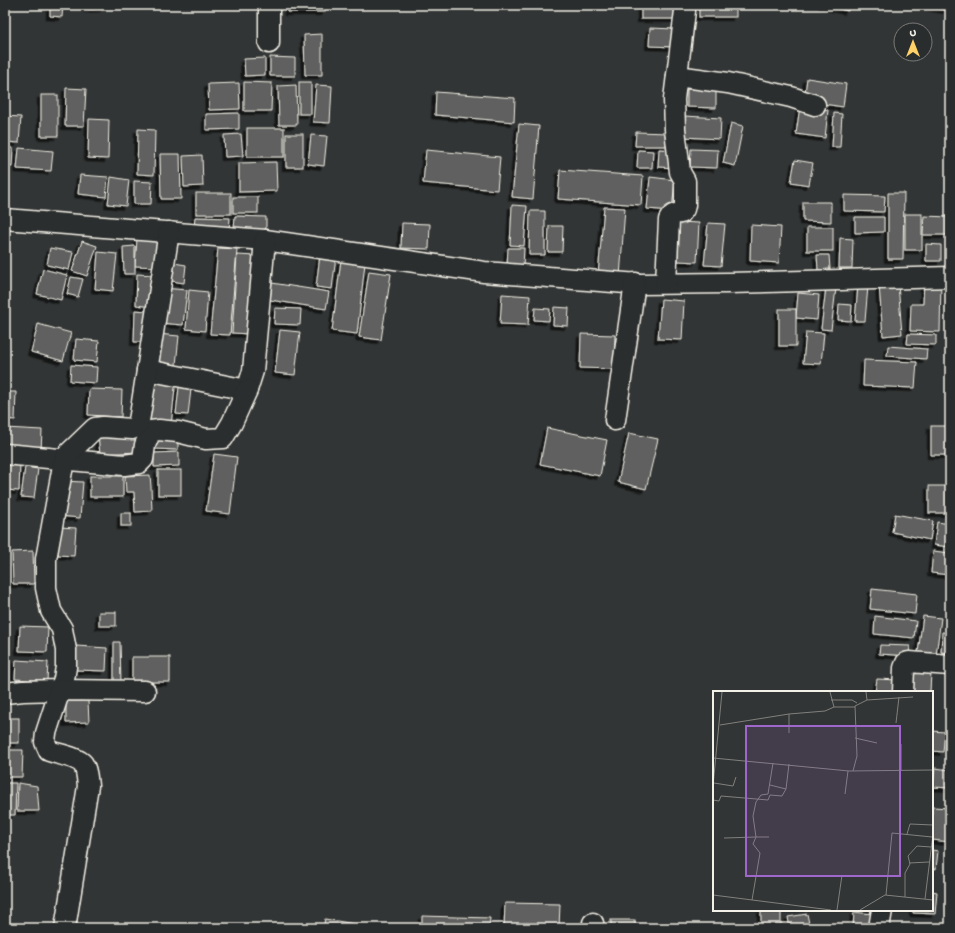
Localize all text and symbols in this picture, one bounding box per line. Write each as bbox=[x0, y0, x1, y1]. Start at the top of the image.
north arrow bbox=[893, 22, 933, 62]
text: U bbox=[910, 28, 917, 40]
inset map bbox=[713, 691, 933, 911]

